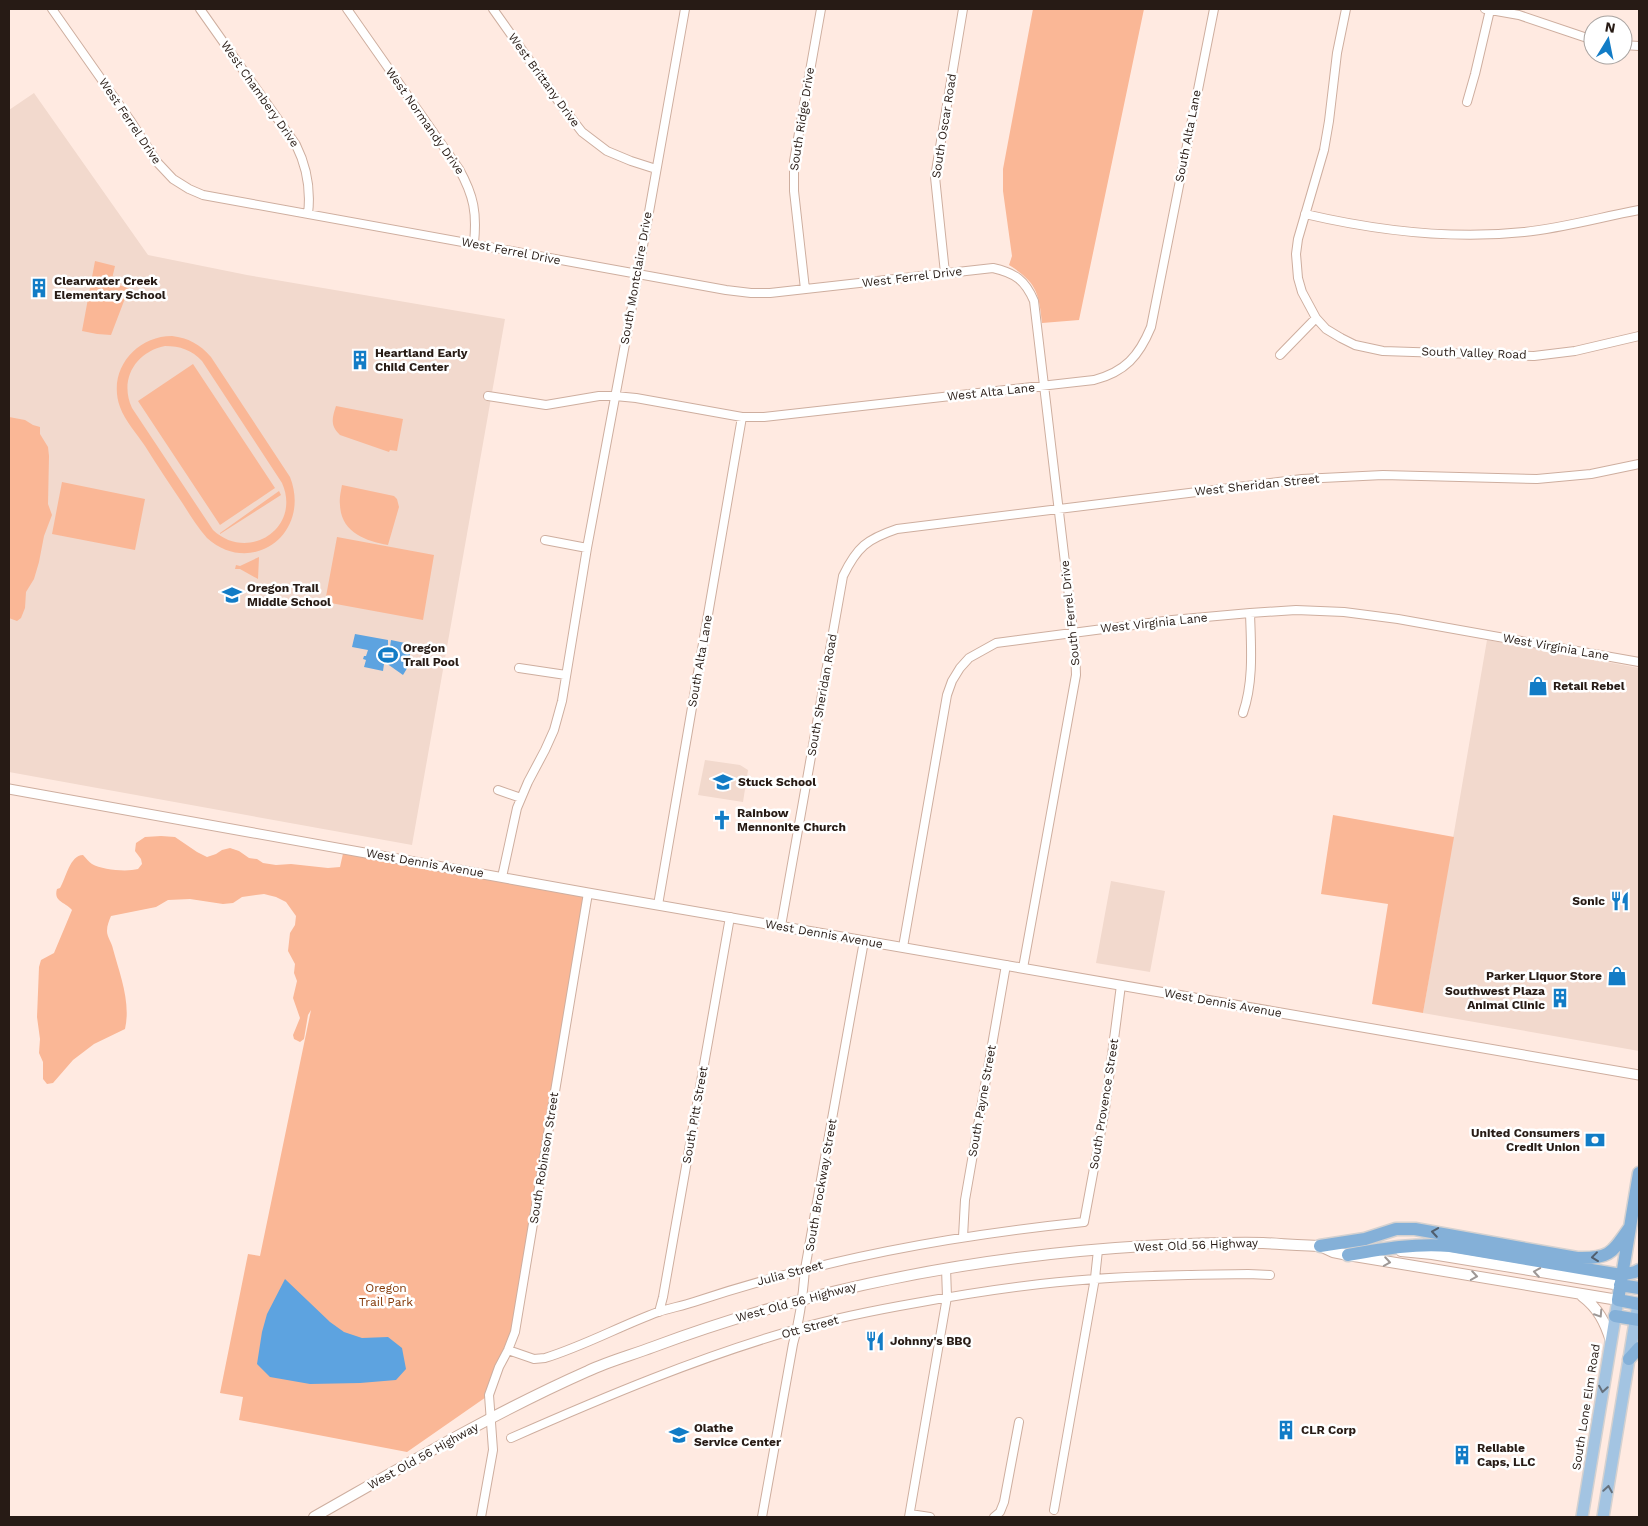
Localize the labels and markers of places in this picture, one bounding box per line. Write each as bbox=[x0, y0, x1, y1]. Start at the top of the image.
place label: Clearwater Creek Elementary School bbox=[54, 274, 166, 302]
building icon: Clearwater Creek Elementary School bbox=[28, 277, 50, 299]
place label: Heartland Early Child Center bbox=[375, 346, 468, 374]
building icon: Heartland Early Child Center bbox=[349, 349, 371, 371]
place label: Oregon Trail Middle School bbox=[247, 581, 331, 609]
school or university icon: Oregon Trail Middle School bbox=[221, 584, 243, 606]
place label: Oregon Trail Pool bbox=[403, 641, 459, 669]
sports icon: Oregon Trail Pool bbox=[377, 644, 399, 666]
shop icon: Retail Rebel bbox=[1527, 675, 1549, 697]
place label: Retail Rebel bbox=[1553, 679, 1625, 693]
school or university icon: Stuck School bbox=[712, 771, 734, 793]
place label: Stuck School bbox=[738, 775, 816, 789]
place label: Rainbow Mennonite Church bbox=[737, 806, 846, 834]
church icon: Rainbow Mennonite Church bbox=[711, 809, 733, 831]
restaurant icon: Sonic bbox=[1609, 890, 1631, 912]
place label: Sonic bbox=[1572, 894, 1605, 908]
shop icon: Parker Liquor Store bbox=[1606, 965, 1628, 987]
place label: Parker Liquor Store bbox=[1486, 969, 1602, 983]
place label: Southwest Plaza Animal Clinic bbox=[1445, 984, 1545, 1012]
building icon: Southwest Plaza Animal Clinic bbox=[1549, 987, 1571, 1009]
place label: United Consumers Credit Union bbox=[1471, 1126, 1581, 1154]
bank icon: United Consumers Credit Union bbox=[1584, 1129, 1606, 1151]
restaurant icon: Johnny's BBQ bbox=[864, 1330, 886, 1352]
place label: Johnny's BBQ bbox=[890, 1334, 972, 1348]
building icon: CLR Corp bbox=[1275, 1419, 1297, 1441]
place label: Olathe Service Center bbox=[694, 1421, 782, 1449]
place label: CLR Corp bbox=[1301, 1423, 1357, 1437]
school or university icon: Olathe Service Center bbox=[668, 1424, 690, 1446]
place label: Reliable Caps, LLC bbox=[1477, 1441, 1535, 1469]
building icon: Reliable Caps, LLC bbox=[1451, 1444, 1473, 1466]

